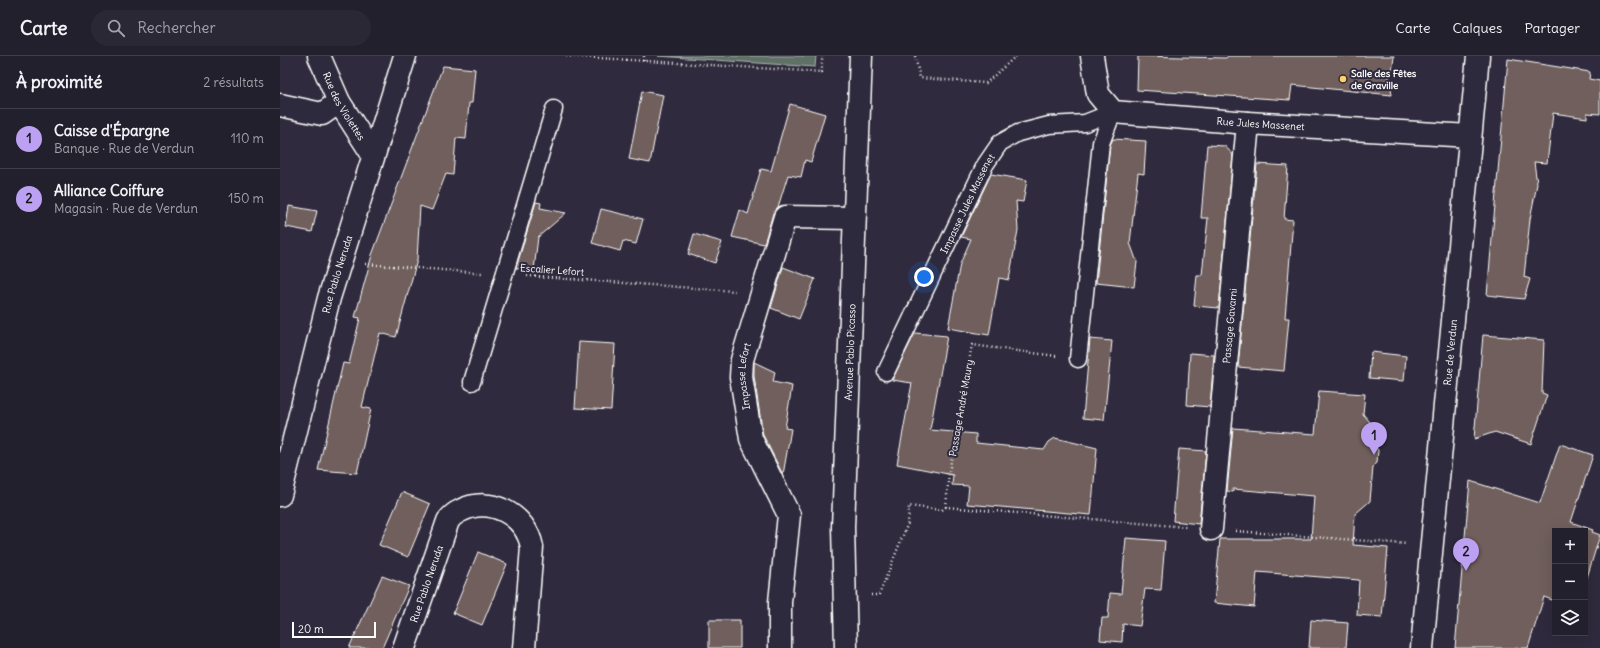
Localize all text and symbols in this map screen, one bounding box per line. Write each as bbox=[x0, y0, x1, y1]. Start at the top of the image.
search box bbox=[91, 10, 371, 46]
text: Carte bbox=[20, 16, 67, 40]
icon: search bbox=[105, 17, 127, 39]
text: Rechercher bbox=[137, 18, 216, 37]
text: Carte bbox=[1396, 19, 1430, 37]
text: Calques bbox=[1452, 19, 1502, 37]
text: Partager bbox=[1524, 19, 1580, 37]
place label: Salle des Fêtes de Graville bbox=[1351, 67, 1417, 92]
street label: Rue des Violettes bbox=[320, 70, 368, 143]
text: À proximité bbox=[16, 71, 102, 93]
text: 2 résultats bbox=[203, 74, 264, 91]
marker: Salle des Fêtes de Graville bbox=[1338, 74, 1348, 84]
street label: Rue Jules Massenet bbox=[1216, 114, 1306, 133]
text: Caisse d'Épargne bbox=[54, 121, 170, 140]
text: 1 bbox=[26, 130, 32, 147]
text: 110 m bbox=[231, 130, 264, 147]
text: Banque · Rue de Verdun bbox=[54, 140, 194, 157]
street label: Impasse Jules Massenet bbox=[937, 151, 998, 256]
text: Alliance Coiffure bbox=[54, 181, 164, 200]
text: 2 bbox=[25, 190, 33, 207]
text: 150 m bbox=[228, 190, 264, 207]
text: Magasin · Rue de Verdun bbox=[54, 200, 198, 217]
street label: Rue Pablo Neruda bbox=[319, 233, 355, 315]
street label: Escalier Lefort bbox=[520, 261, 585, 279]
your location bbox=[914, 267, 934, 287]
street label: Passage Gavarni bbox=[1220, 288, 1239, 364]
street label: Avenue Pablo Picasso bbox=[841, 303, 858, 401]
street label: Rue de Verdun bbox=[1440, 319, 1460, 386]
street label: Impasse Lefort bbox=[734, 340, 754, 411]
street label: Passage André Maury bbox=[946, 358, 976, 458]
pin: 1 bbox=[1361, 422, 1387, 455]
map controls bbox=[1552, 528, 1588, 636]
button: + bbox=[1552, 528, 1588, 564]
pin: 2 bbox=[1453, 538, 1479, 571]
street label: Rue Pablo Neruda bbox=[407, 543, 446, 624]
button: − bbox=[1552, 564, 1588, 600]
button: layers bbox=[1552, 600, 1588, 636]
scale bar bbox=[292, 620, 376, 639]
text: 20 m bbox=[298, 622, 324, 636]

